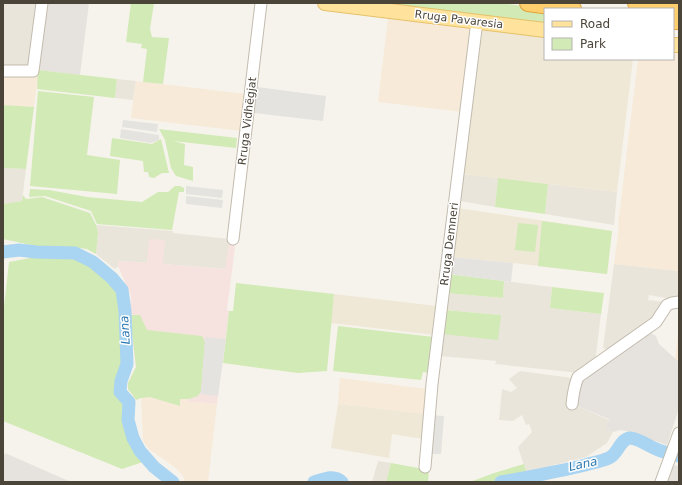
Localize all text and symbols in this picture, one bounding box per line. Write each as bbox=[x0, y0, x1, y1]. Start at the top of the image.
street label: Rruga Pavaresia bbox=[414, 8, 504, 31]
legend bbox=[544, 8, 674, 60]
text: Road bbox=[580, 17, 610, 31]
text: Park bbox=[580, 37, 606, 51]
street label: Rruga Vidhëgjat bbox=[236, 76, 259, 166]
street label: Rruga Demneri bbox=[438, 202, 461, 286]
water label: Lana bbox=[117, 315, 133, 345]
water label: Lana bbox=[567, 454, 599, 474]

